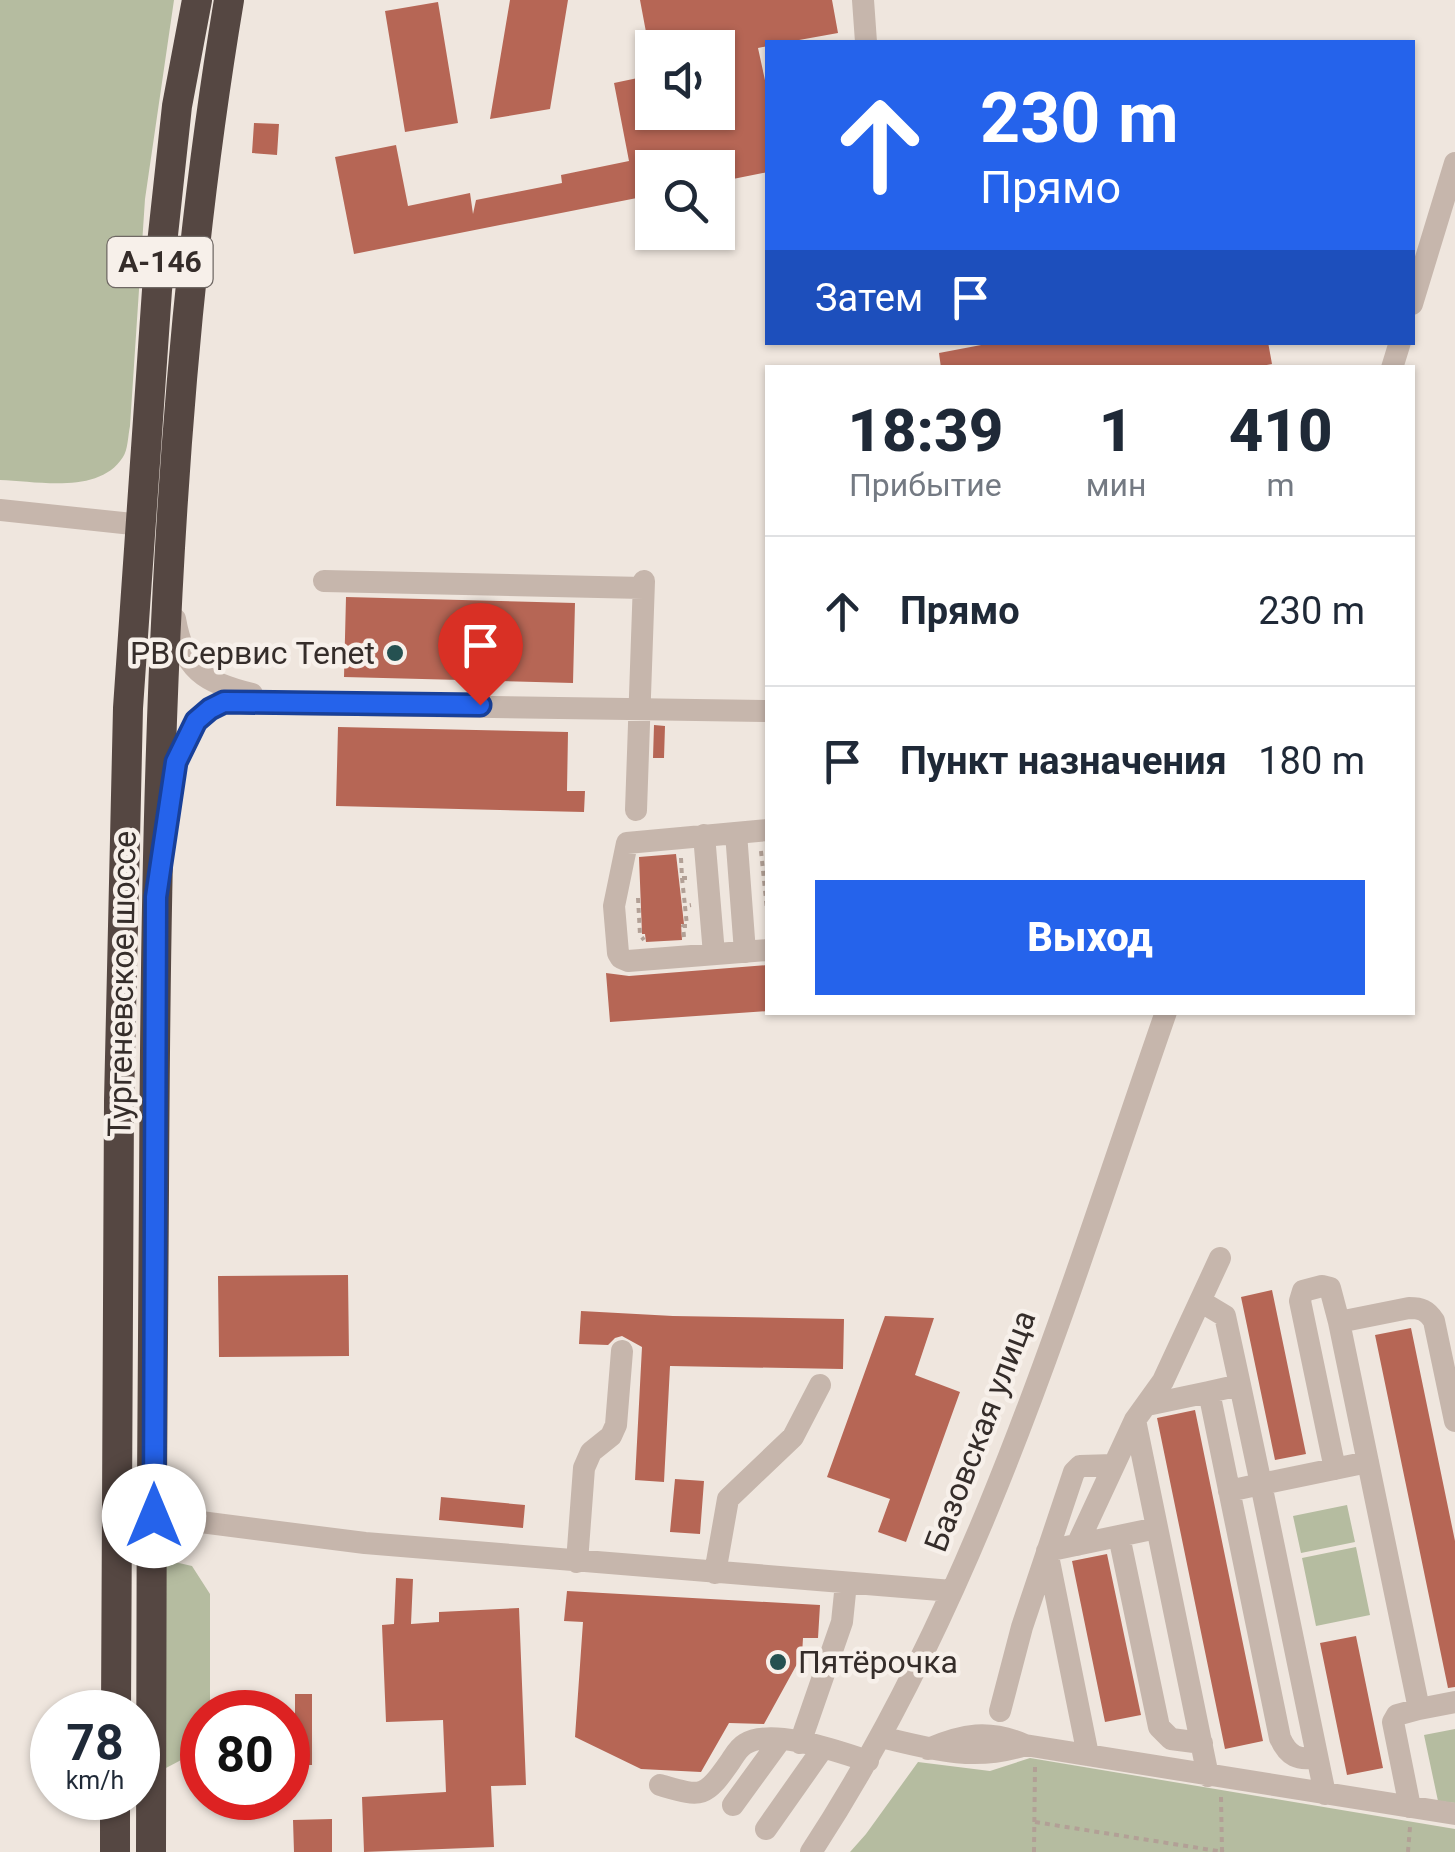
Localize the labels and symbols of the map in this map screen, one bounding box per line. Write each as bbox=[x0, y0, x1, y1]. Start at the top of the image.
road number: А-146 bbox=[108, 237, 212, 287]
pin bbox=[438, 603, 523, 706]
place label: PB Сервис Tenet bbox=[130, 634, 375, 672]
marker: PB Сервис Tenet bbox=[384, 642, 406, 664]
street label: Тургеневское шоссе bbox=[100, 831, 144, 1137]
street label: Базовская улица bbox=[917, 1305, 1043, 1557]
position arrow bbox=[102, 1464, 206, 1568]
place label: Пятёрочка bbox=[798, 1643, 958, 1681]
marker: Пятёрочка bbox=[767, 1651, 789, 1673]
speed limit sign: 80 bbox=[180, 1690, 310, 1820]

